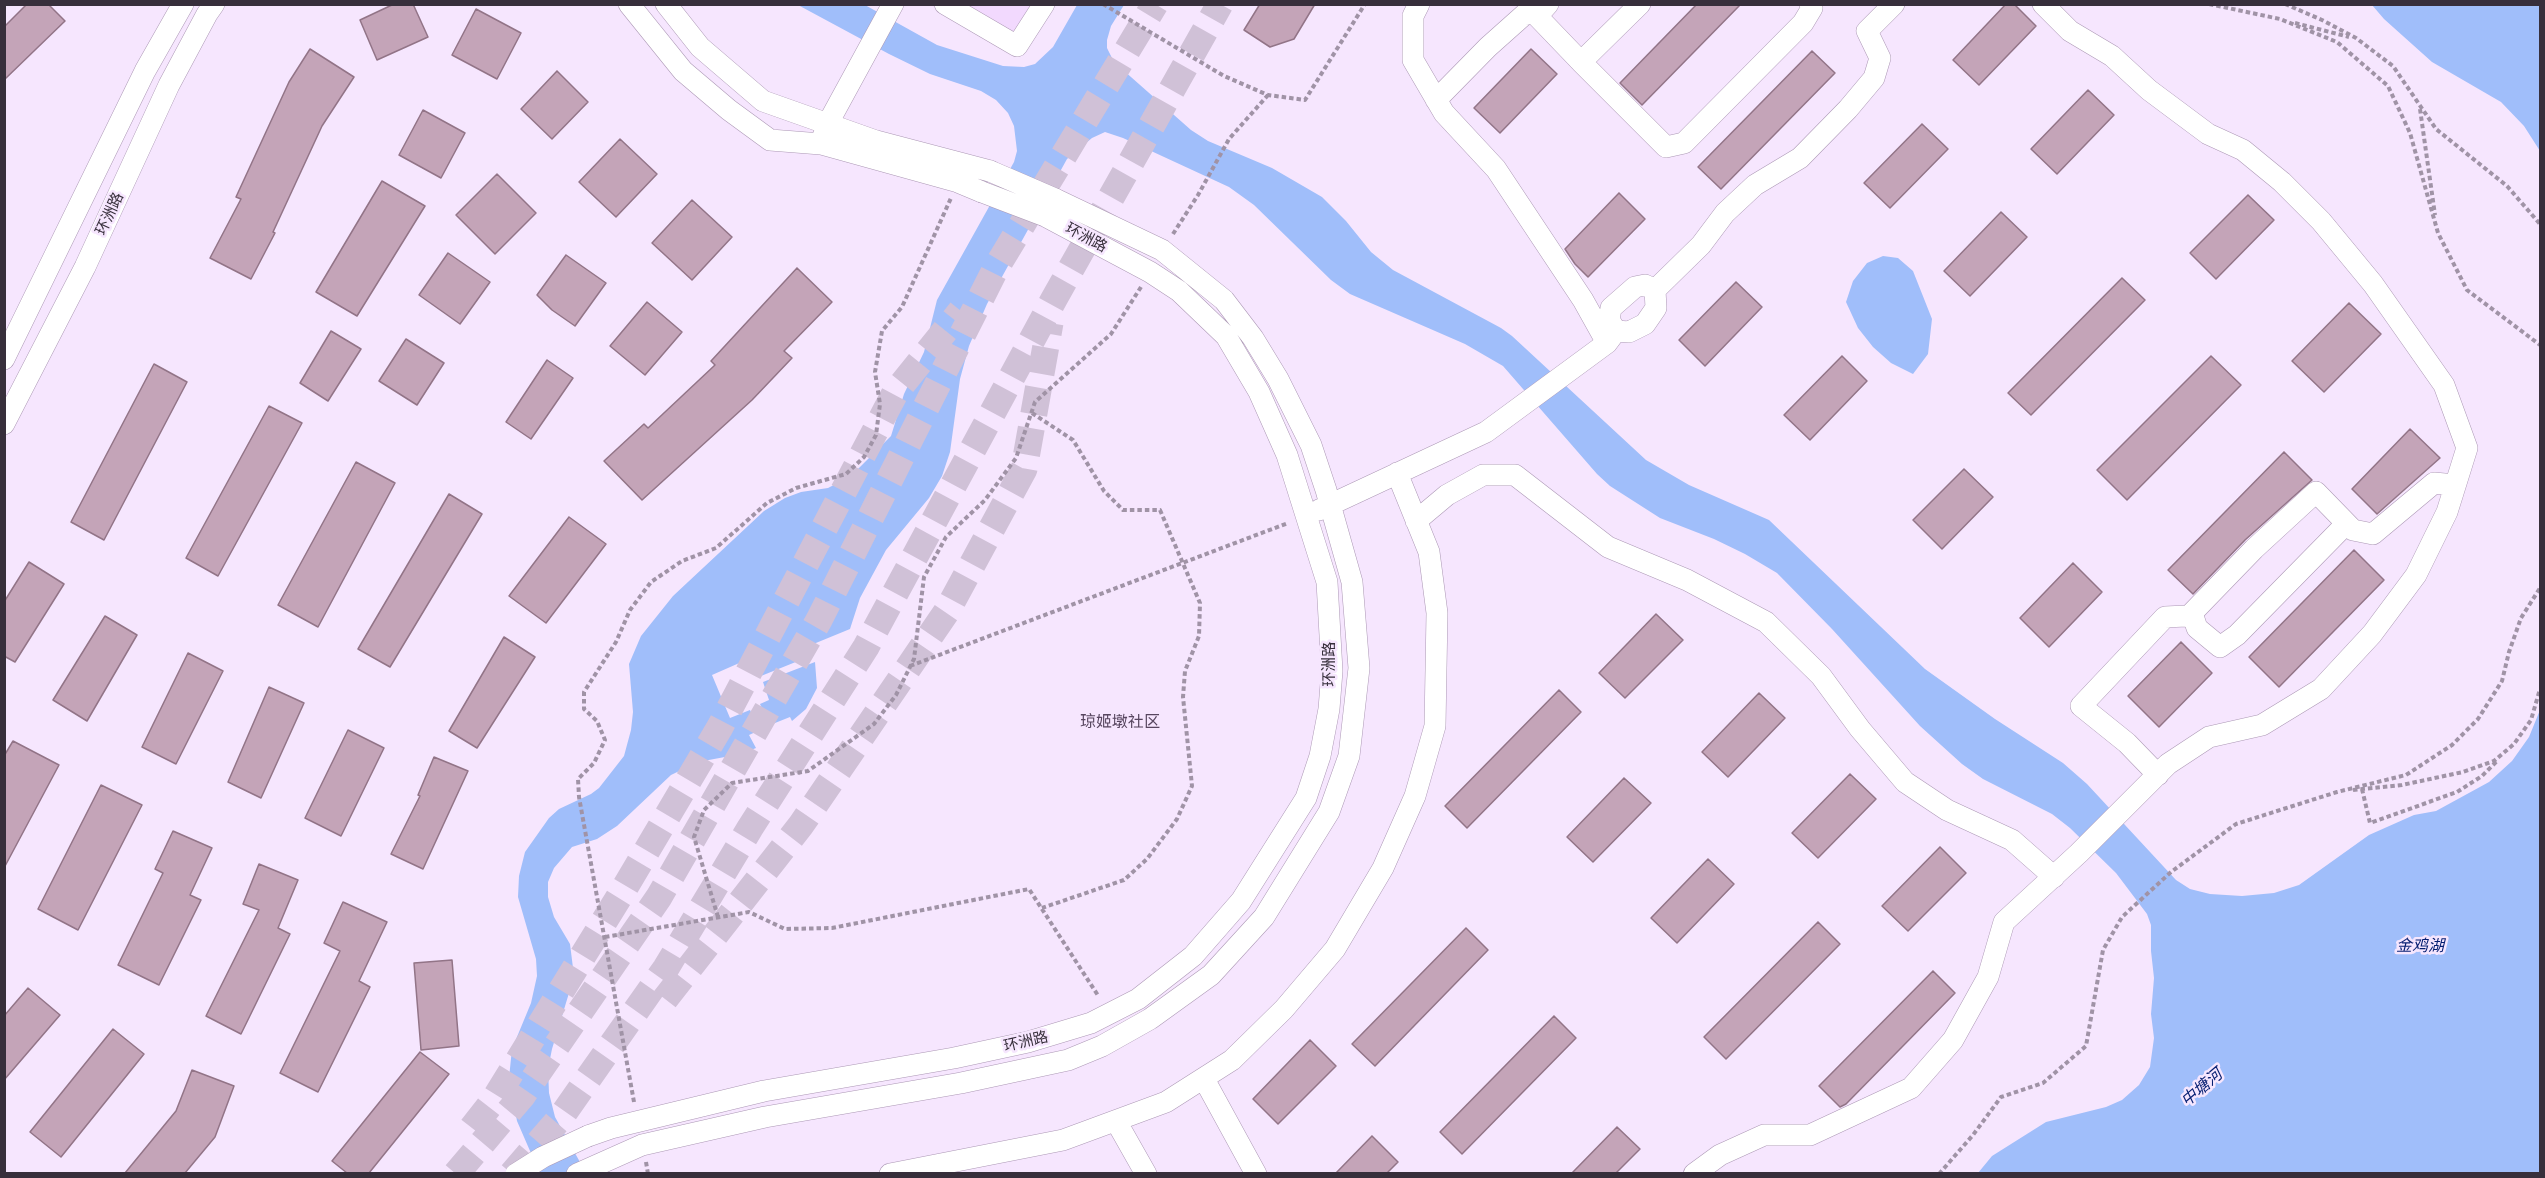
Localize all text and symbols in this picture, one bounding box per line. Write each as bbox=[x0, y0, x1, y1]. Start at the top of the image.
street label: 环洲路 bbox=[92, 190, 128, 238]
street label: 环洲路 bbox=[1062, 219, 1110, 257]
street label: 环洲路 bbox=[1321, 642, 1339, 686]
district label: 琼姬墩社区 bbox=[1080, 712, 1160, 732]
water label: 金鸡湖 bbox=[2396, 936, 2444, 956]
street label: 环洲路 bbox=[1002, 1028, 1050, 1056]
water label: 中塘河 bbox=[2177, 1065, 2227, 1111]

